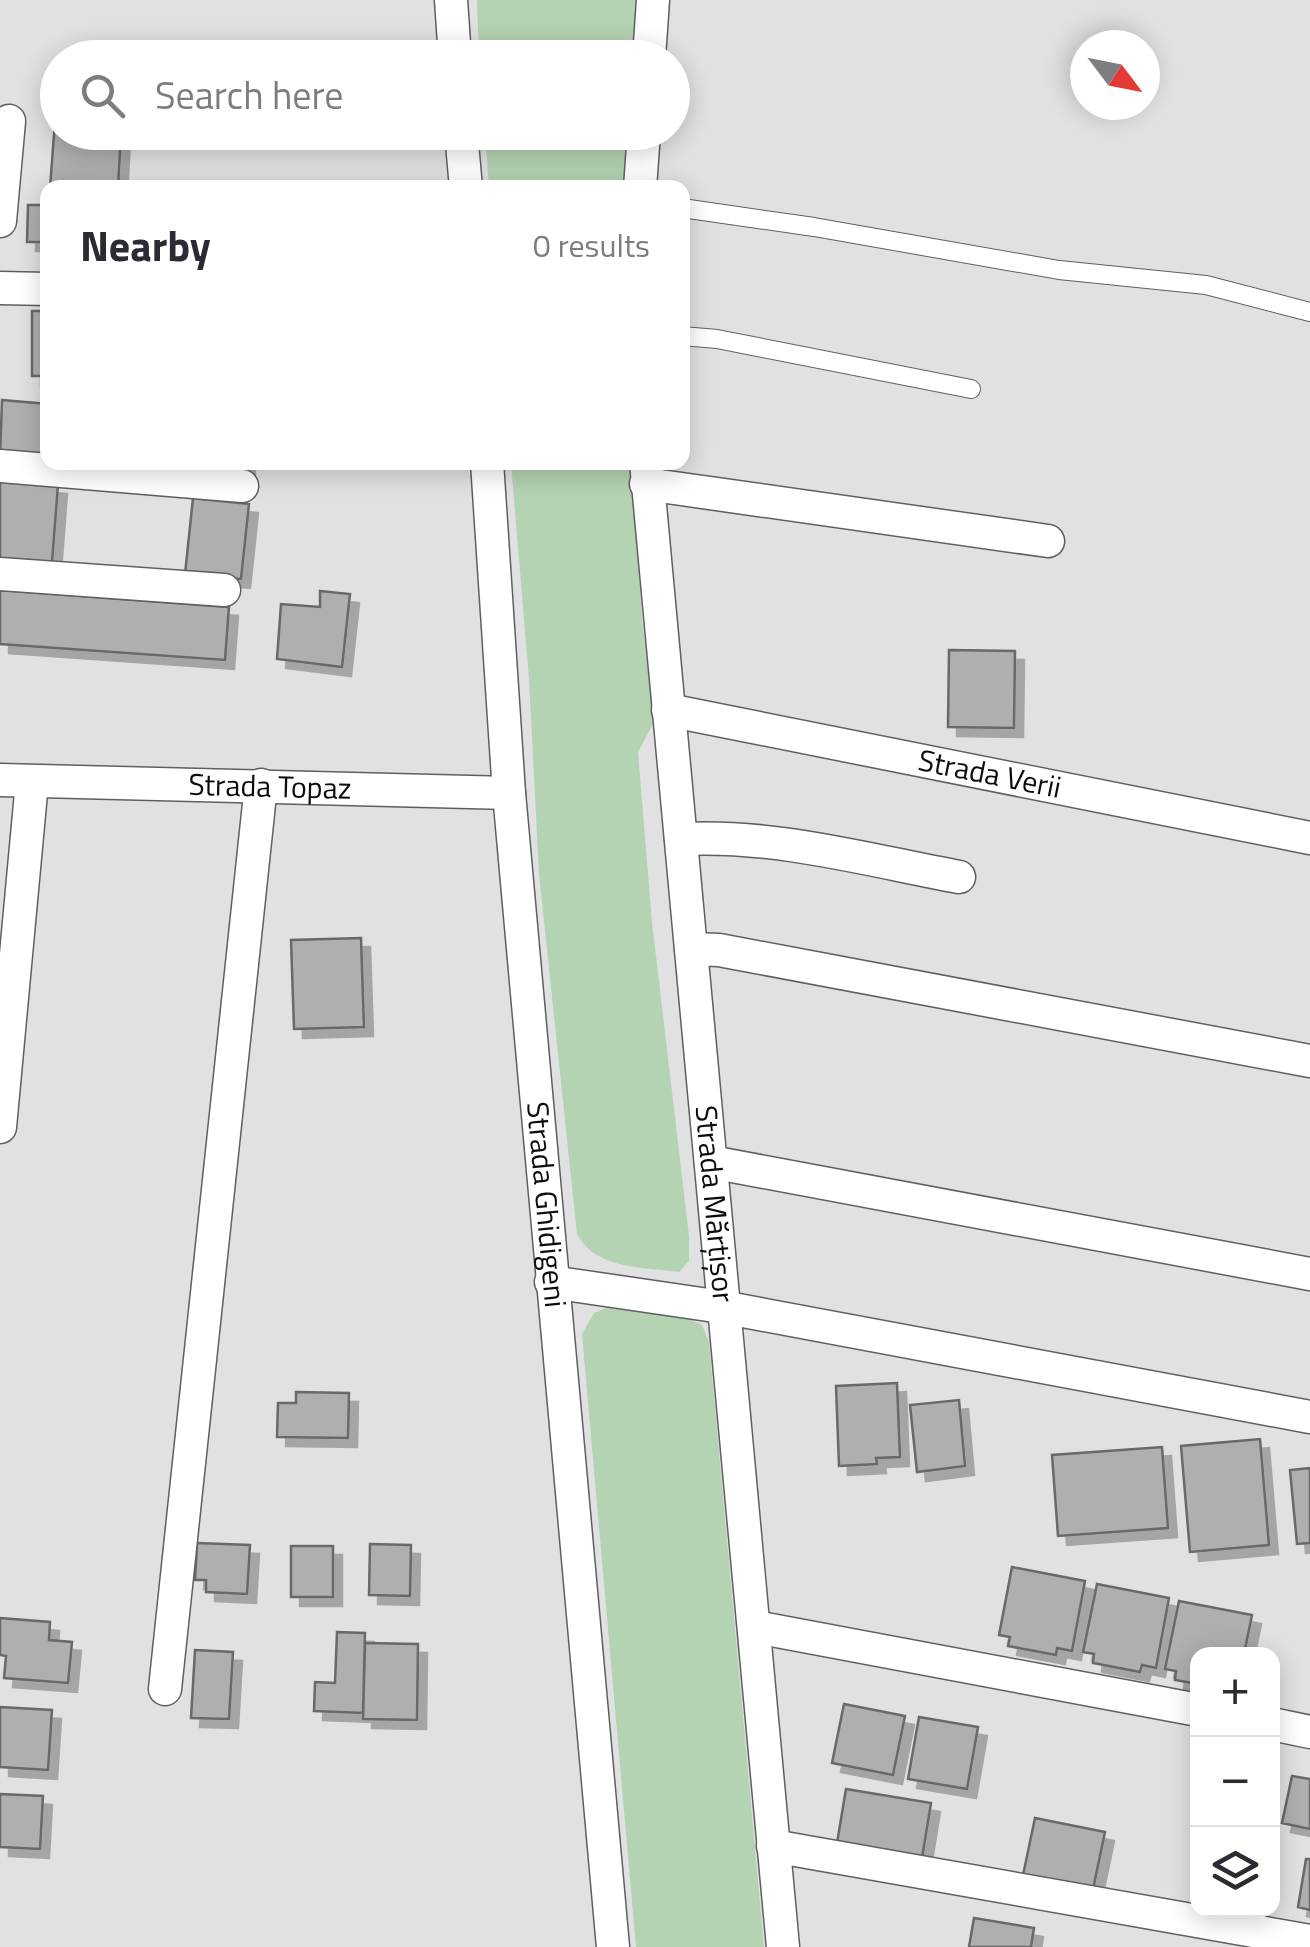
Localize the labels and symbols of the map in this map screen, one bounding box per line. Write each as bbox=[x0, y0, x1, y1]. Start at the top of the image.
north arrow bbox=[1070, 30, 1160, 120]
street label: Strada Verii bbox=[914, 736, 1065, 810]
street label: Strada Topaz bbox=[188, 761, 352, 811]
street label: Strada Ghidigeni bbox=[515, 1100, 579, 1309]
street label: Strada Mărțișor bbox=[683, 1103, 747, 1304]

